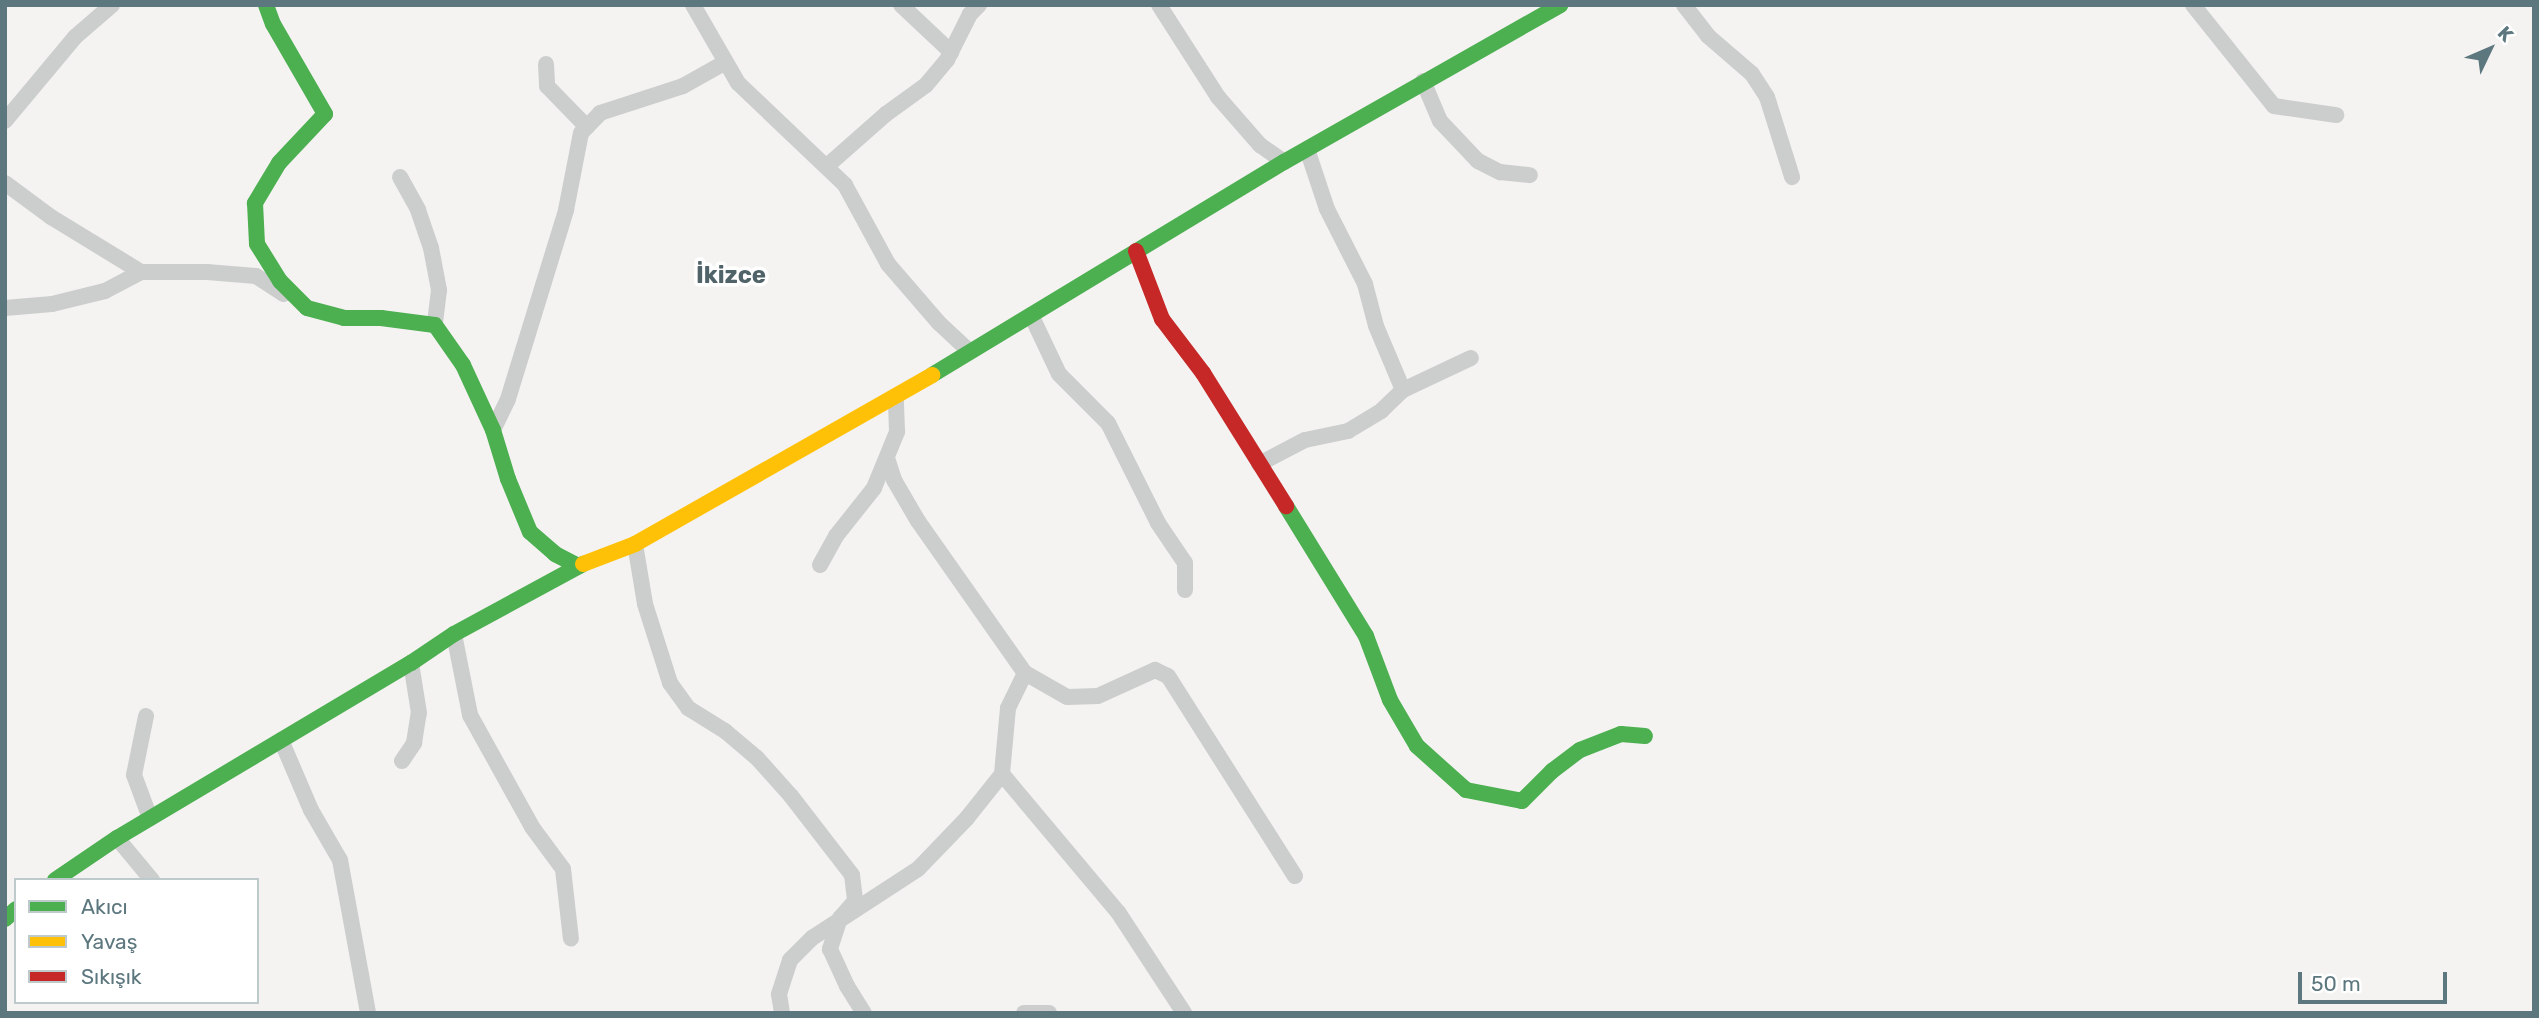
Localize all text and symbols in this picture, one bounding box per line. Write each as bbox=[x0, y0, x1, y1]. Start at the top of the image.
north arrow bbox=[2455, 14, 2525, 84]
text: K bbox=[2493, 22, 2518, 47]
district label: İkizce bbox=[696, 262, 766, 290]
legend bbox=[14, 878, 259, 1004]
text: Akıcı bbox=[81, 894, 128, 919]
text: Yavaş bbox=[81, 929, 137, 954]
scale bar bbox=[2301, 958, 2450, 1002]
text: Sıkışık bbox=[81, 964, 142, 989]
text: 50 m bbox=[2311, 971, 2361, 996]

